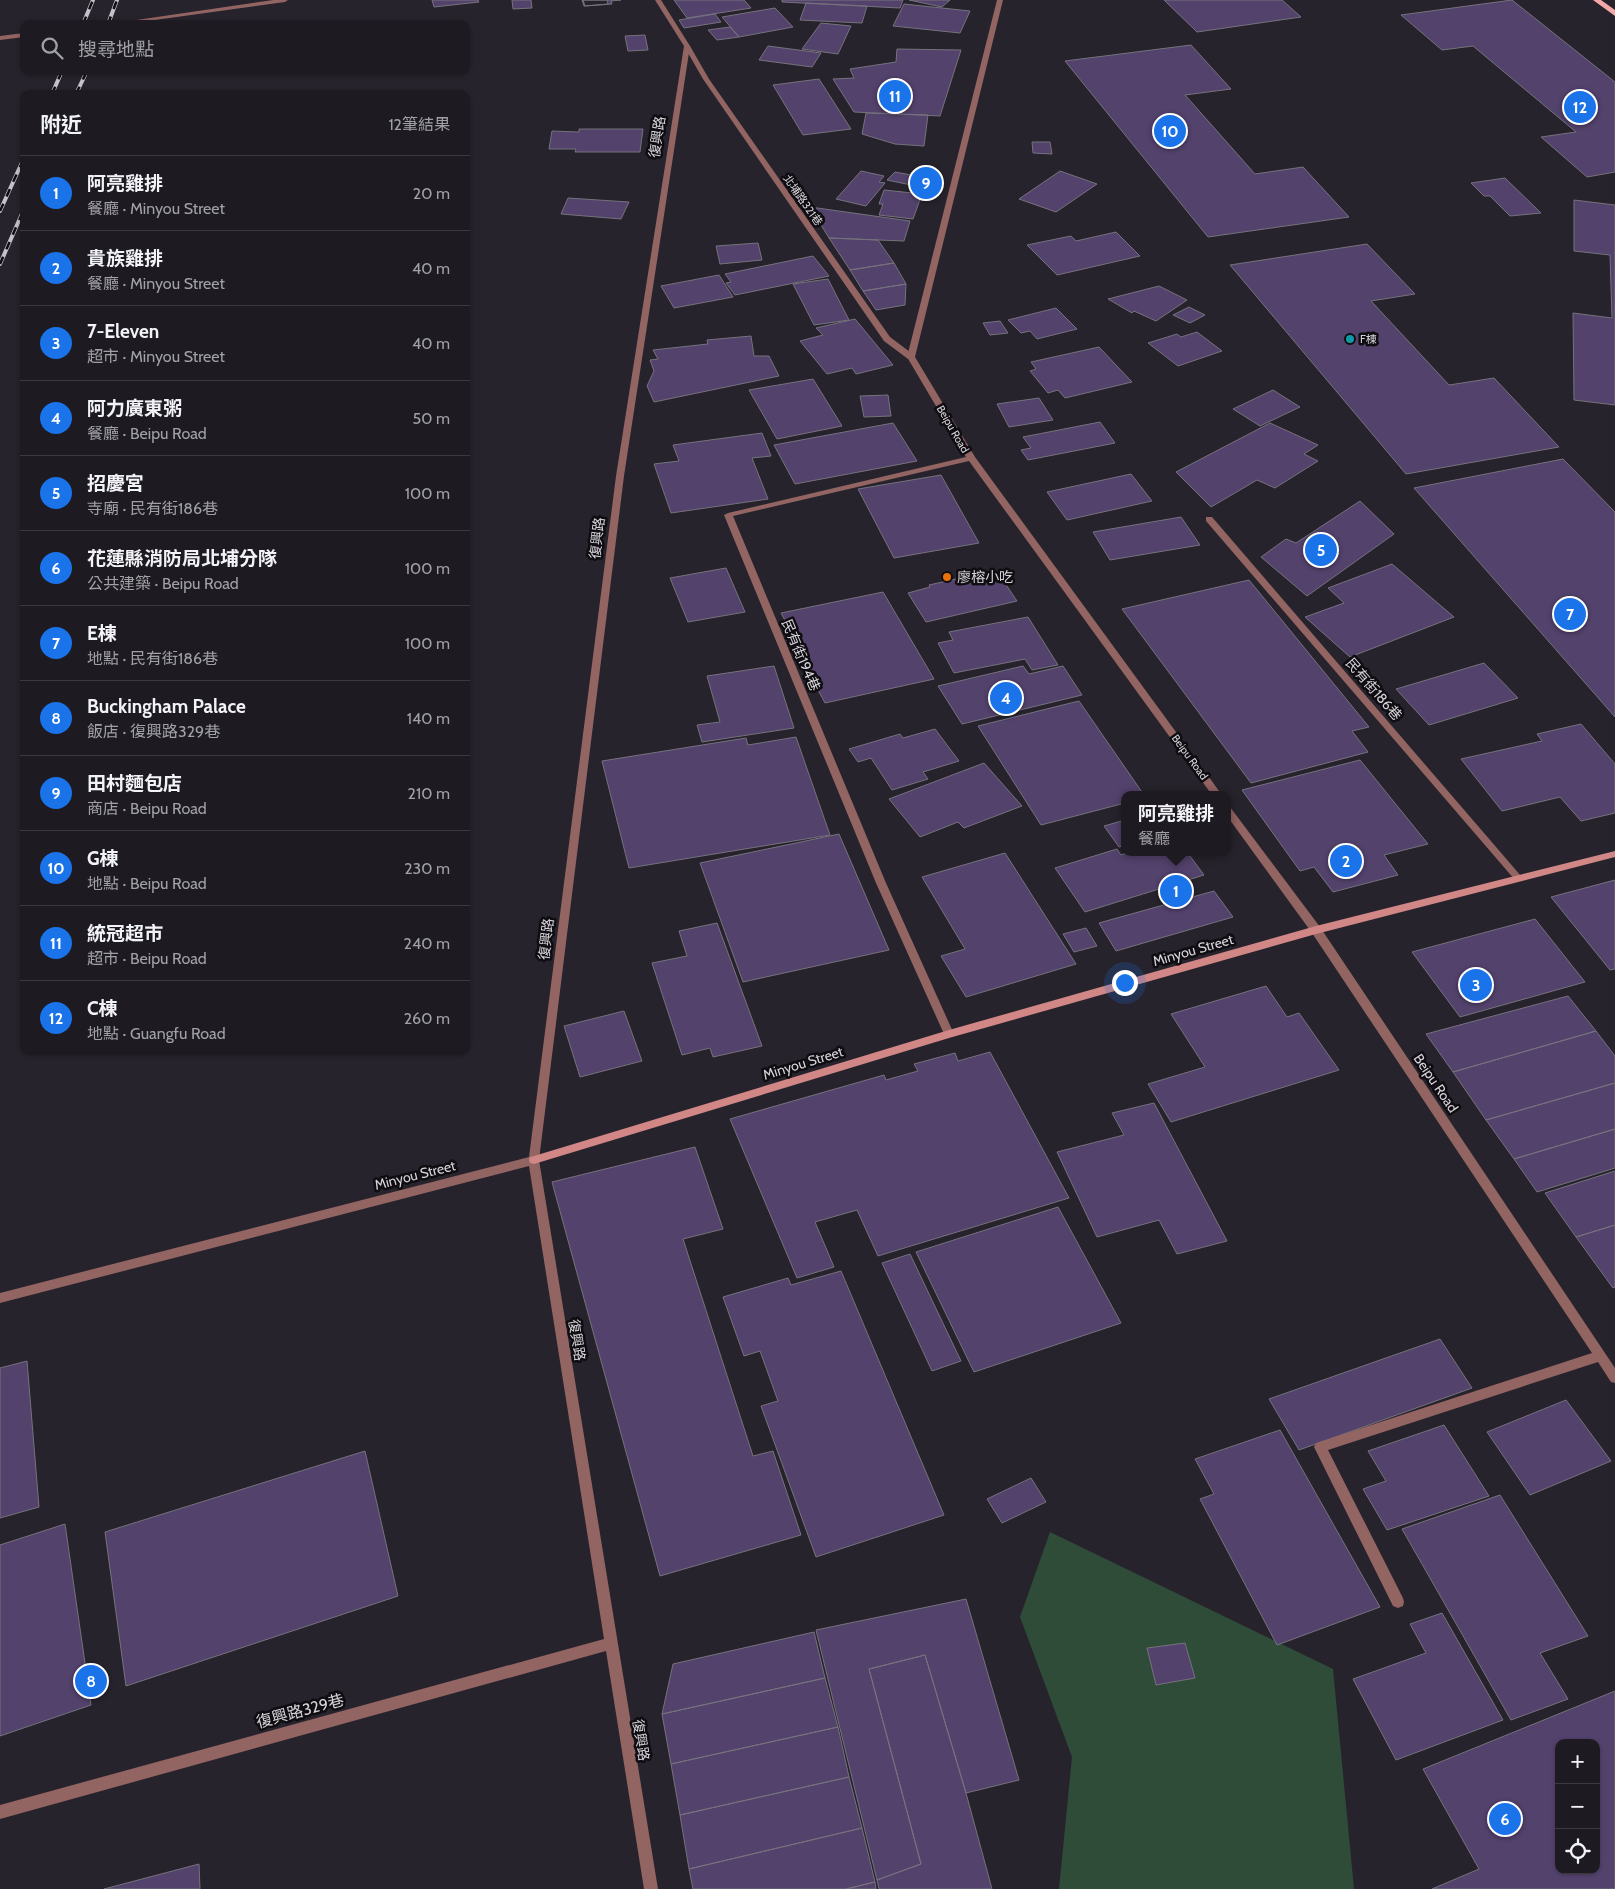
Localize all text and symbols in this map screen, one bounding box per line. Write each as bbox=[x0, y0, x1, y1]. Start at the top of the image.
search box bbox=[20, 20, 470, 75]
icon: search bbox=[38, 34, 66, 62]
text: 搜尋地點 bbox=[78, 38, 154, 61]
pin: 11 bbox=[879, 77, 911, 115]
pin: 12 bbox=[1564, 88, 1596, 126]
text: 附近 bbox=[40, 112, 82, 137]
pin: 10 bbox=[1154, 112, 1186, 150]
text: 12筆結果 bbox=[388, 115, 450, 134]
street label: 復興路 bbox=[645, 115, 669, 159]
pin: 9 bbox=[910, 164, 942, 202]
text: 阿亮雞排 bbox=[87, 172, 163, 195]
street label: 北埔路321巷 bbox=[780, 172, 826, 228]
text: 1 bbox=[53, 184, 59, 203]
text: 20 m bbox=[413, 184, 450, 203]
text: 餐廳 · Minyou Street bbox=[87, 199, 225, 218]
text: 貴族雞排 bbox=[87, 247, 163, 270]
text: 2 bbox=[52, 259, 60, 278]
text: 40 m bbox=[412, 259, 450, 278]
text: 餐廳 · Minyou Street bbox=[87, 274, 225, 293]
text: 7-Eleven bbox=[87, 320, 159, 343]
place label: F棟 bbox=[1360, 332, 1377, 346]
marker: F棟 bbox=[1344, 333, 1356, 345]
text: 3 bbox=[52, 334, 60, 353]
text: 40 m bbox=[412, 334, 450, 353]
text: 超市 · Minyou Street bbox=[87, 347, 225, 366]
text: 阿力廣東粥 bbox=[87, 397, 182, 420]
street label: Beipu Road bbox=[934, 403, 972, 455]
text: 4 bbox=[51, 409, 61, 428]
text: 50 m bbox=[413, 409, 450, 428]
text: 餐廳 · Beipu Road bbox=[87, 424, 207, 443]
text: 招慶宮 bbox=[87, 472, 144, 495]
text: 5 bbox=[52, 484, 60, 503]
text: 100 m bbox=[405, 484, 450, 503]
text: 寺廟 · 民有街186巷 bbox=[87, 499, 218, 518]
street label: 復興路 bbox=[586, 516, 608, 560]
pin: 5 bbox=[1305, 531, 1337, 569]
text: 花蓮縣消防局北埔分隊 bbox=[87, 547, 277, 570]
text: 6 bbox=[52, 559, 61, 578]
text: 100 m bbox=[405, 559, 450, 578]
place label: 廖榕小吃 bbox=[957, 568, 1013, 586]
marker: 廖榕小吃 bbox=[941, 571, 953, 583]
text: 公共建築 · Beipu Road bbox=[87, 574, 239, 593]
pin: 7 bbox=[1554, 595, 1586, 633]
street label: 民有街194巷 bbox=[778, 616, 824, 694]
text: E棟 bbox=[87, 622, 117, 645]
text: 7 bbox=[52, 634, 60, 653]
text: 100 m bbox=[405, 634, 450, 653]
text: 地點 · 民有街186巷 bbox=[87, 649, 218, 668]
street label: 民有街186巷 bbox=[1342, 654, 1406, 724]
pin: 4 bbox=[990, 679, 1022, 717]
text: Buckingham Palace bbox=[87, 695, 246, 718]
text: 8 bbox=[51, 709, 61, 728]
text: 140 m bbox=[407, 709, 450, 728]
text: 飯店 · 復興路329巷 bbox=[87, 722, 220, 741]
street label: Beipu Road bbox=[1169, 732, 1211, 782]
text: 田村麵包店 bbox=[87, 772, 182, 795]
text: 9 bbox=[52, 784, 61, 803]
text: 210 m bbox=[408, 784, 450, 803]
popup bbox=[1121, 791, 1231, 856]
text: 商店 · Beipu Road bbox=[87, 799, 207, 818]
text: 阿亮雞排 bbox=[1138, 802, 1214, 825]
text: 餐廳 bbox=[1138, 829, 1170, 848]
pin: 2 bbox=[1330, 842, 1362, 880]
text: G棟 bbox=[87, 847, 119, 870]
text: 10 bbox=[47, 859, 65, 878]
text: 230 m bbox=[404, 859, 450, 878]
pin: 1 bbox=[1160, 872, 1192, 910]
text: 地點 · Beipu Road bbox=[87, 874, 207, 893]
street label: 復興路 bbox=[535, 917, 557, 961]
text: 統冠超市 bbox=[87, 922, 163, 945]
street label: Minyou Street bbox=[1151, 930, 1236, 970]
text: 11 bbox=[50, 934, 62, 953]
text: 240 m bbox=[404, 934, 450, 953]
text: 超市 · Beipu Road bbox=[87, 949, 207, 968]
pin: 3 bbox=[1460, 966, 1492, 1004]
your location bbox=[1112, 970, 1138, 996]
text: C棟 bbox=[87, 997, 118, 1020]
text: 12 bbox=[49, 1009, 63, 1028]
text: 260 m bbox=[404, 1009, 450, 1028]
text: 地點 · Guangfu Road bbox=[87, 1024, 226, 1043]
street label: Minyou Street bbox=[761, 1042, 846, 1084]
street label: Beipu Road bbox=[1410, 1050, 1462, 1116]
street label: Minyou Street bbox=[373, 1156, 458, 1194]
street label: 復興路 bbox=[565, 1318, 589, 1362]
pin: 8 bbox=[75, 1662, 107, 1700]
street label: 復興路329巷 bbox=[254, 1690, 346, 1732]
street label: 復興路 bbox=[629, 1718, 653, 1762]
map controls bbox=[1555, 1739, 1600, 1874]
button: + bbox=[1555, 1739, 1600, 1784]
button: − bbox=[1555, 1784, 1600, 1829]
pin: 6 bbox=[1489, 1800, 1521, 1838]
button: locate bbox=[1555, 1829, 1600, 1874]

